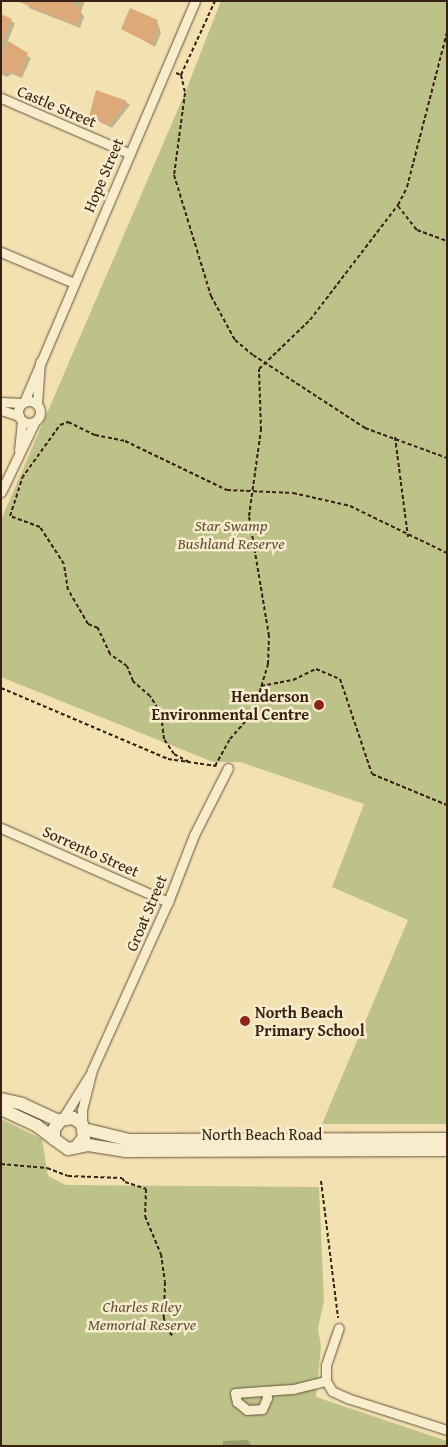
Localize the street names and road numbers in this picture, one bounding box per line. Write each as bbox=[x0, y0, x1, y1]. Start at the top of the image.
street label: Castle Street bbox=[14, 81, 100, 131]
street label: Hope Street bbox=[79, 135, 127, 215]
street label: Sorrento Street bbox=[40, 821, 142, 881]
street label: Groat Street bbox=[121, 872, 171, 954]
street label: North Beach Road bbox=[202, 1124, 322, 1144]

